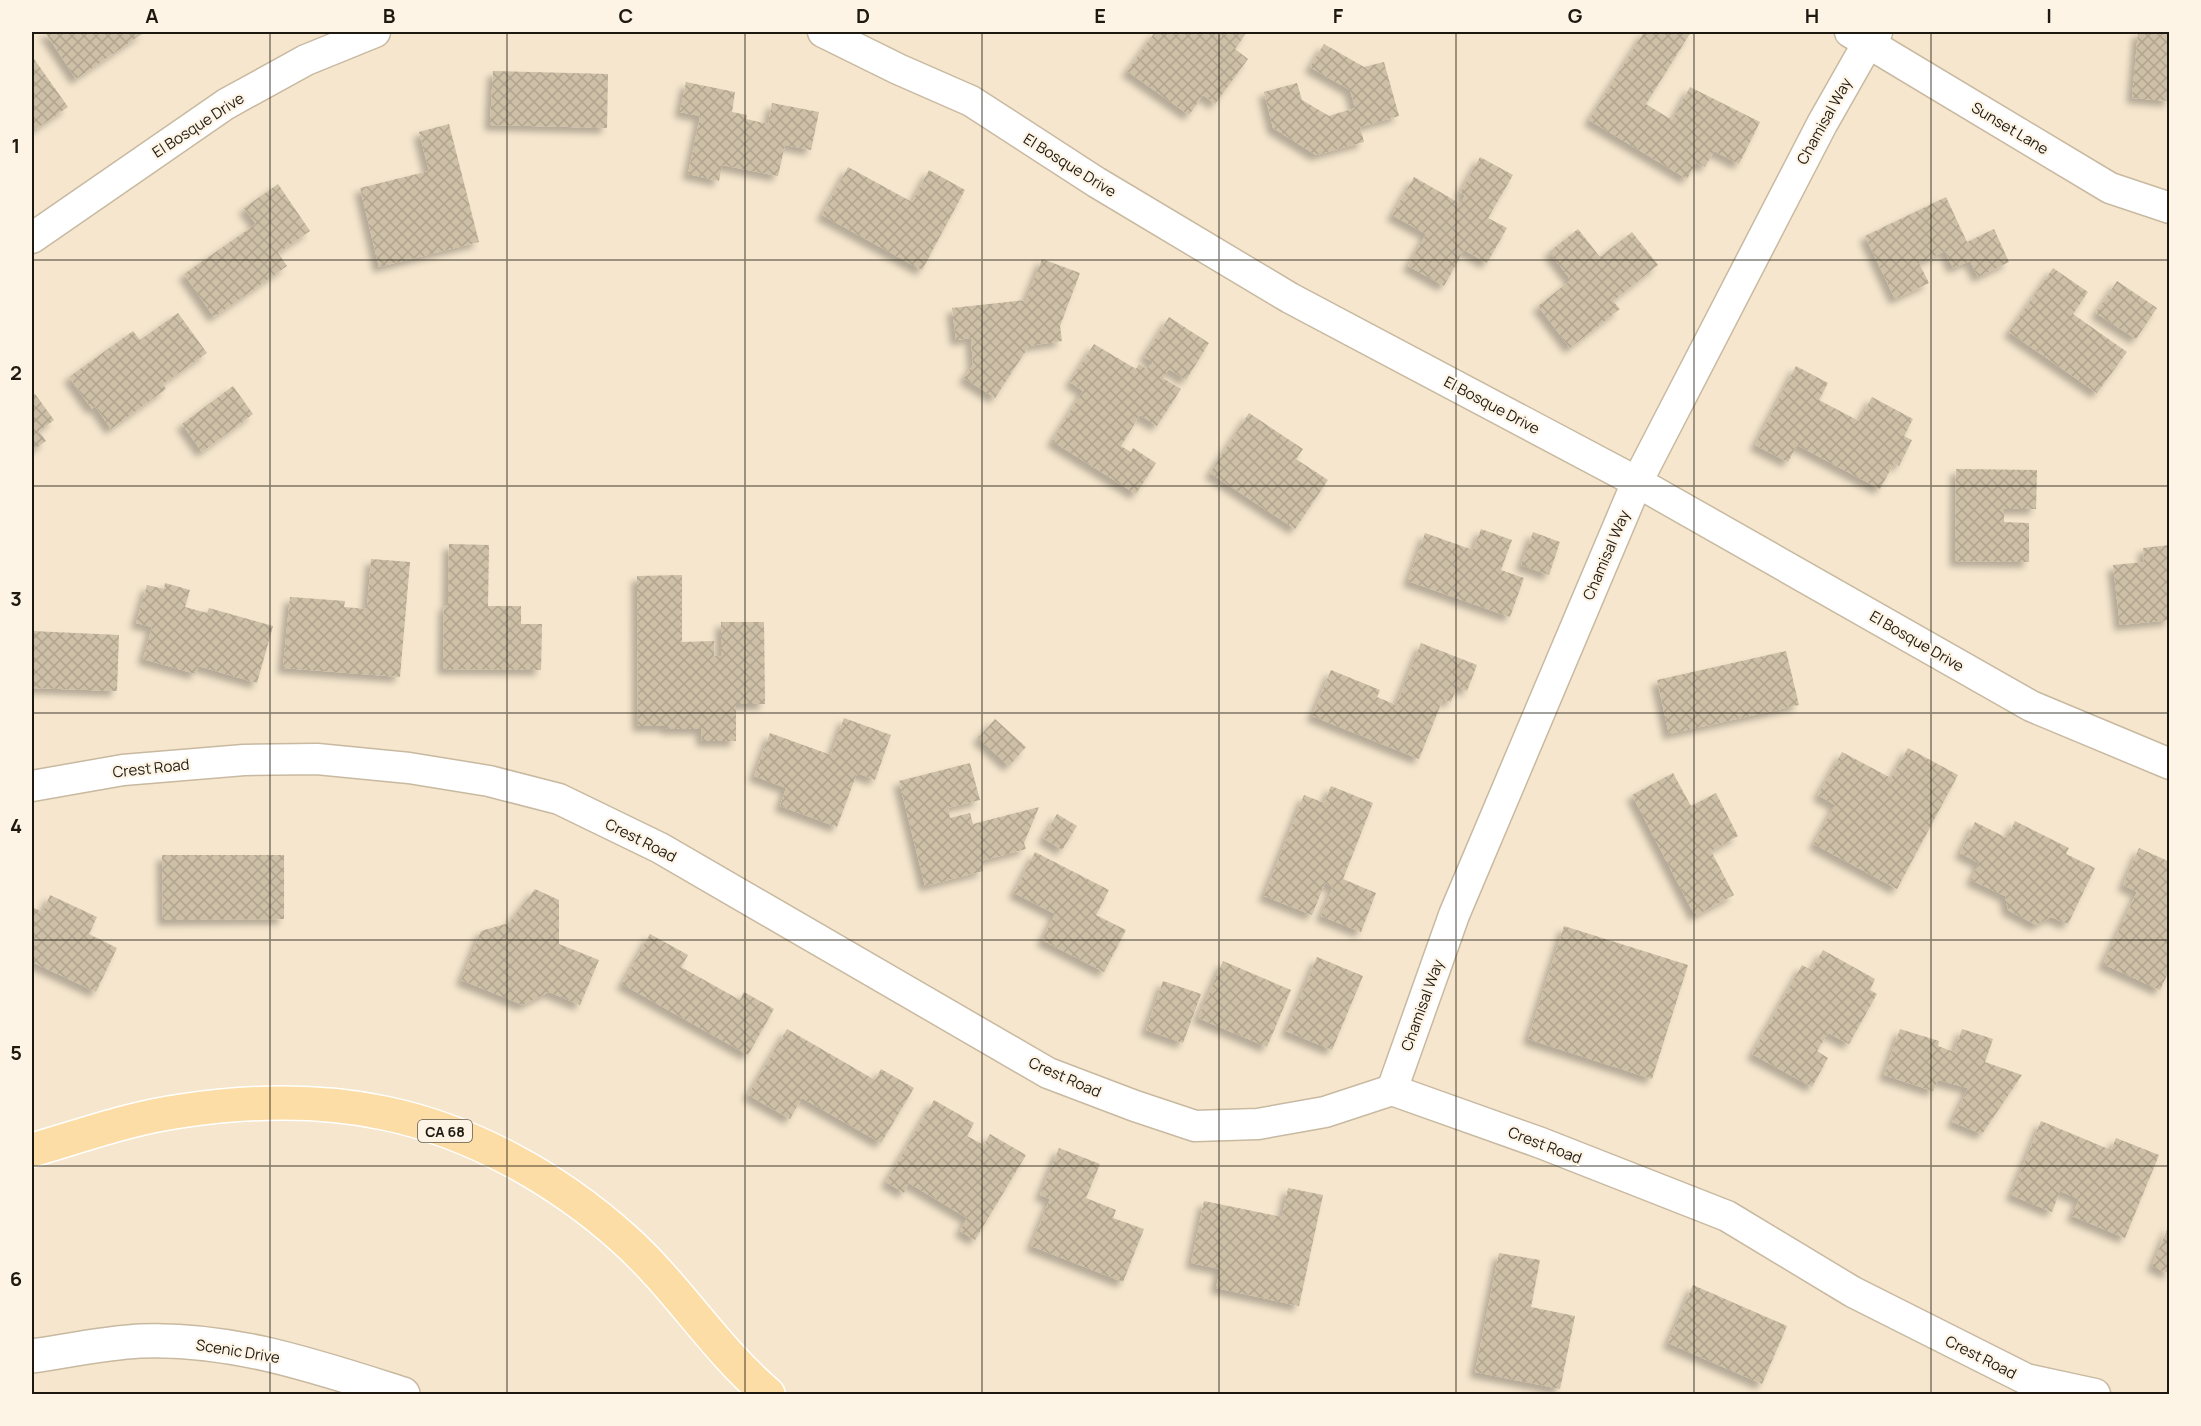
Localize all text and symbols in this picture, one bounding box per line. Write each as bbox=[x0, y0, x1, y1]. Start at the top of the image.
text: A bbox=[145, 2, 159, 29]
text: B bbox=[383, 2, 396, 29]
text: C bbox=[619, 2, 633, 29]
text: D bbox=[856, 2, 870, 29]
text: E bbox=[1094, 2, 1106, 29]
text: F bbox=[1333, 2, 1344, 29]
text: G bbox=[1568, 2, 1583, 29]
text: H bbox=[1805, 2, 1819, 29]
text: I bbox=[2046, 2, 2052, 29]
street label: Chamisal Way bbox=[1792, 74, 1857, 168]
street label: El Bosque Drive bbox=[148, 87, 248, 163]
street label: Sunset Lane bbox=[1968, 97, 2053, 159]
street label: El Bosque Drive bbox=[1020, 128, 1121, 202]
text: 1 bbox=[12, 132, 20, 159]
text: 2 bbox=[10, 359, 22, 386]
street label: El Bosque Drive bbox=[1440, 371, 1544, 439]
street label: Chamisal Way bbox=[1578, 507, 1634, 603]
text: 3 bbox=[10, 585, 22, 612]
street label: El Bosque Drive bbox=[1866, 606, 1968, 677]
street label: Crest Road bbox=[112, 754, 190, 782]
text: 4 bbox=[10, 812, 22, 839]
street label: Crest Road bbox=[602, 813, 680, 867]
street label: Chamisal Way bbox=[1396, 956, 1448, 1054]
text: 5 bbox=[10, 1039, 22, 1066]
street label: Crest Road bbox=[1025, 1052, 1105, 1102]
road number: CA 68 bbox=[418, 1120, 472, 1142]
street label: Crest Road bbox=[1505, 1121, 1585, 1169]
text: 6 bbox=[10, 1265, 22, 1292]
street label: Crest Road bbox=[1942, 1330, 2020, 1384]
street label: Scenic Drive bbox=[195, 1334, 282, 1368]

